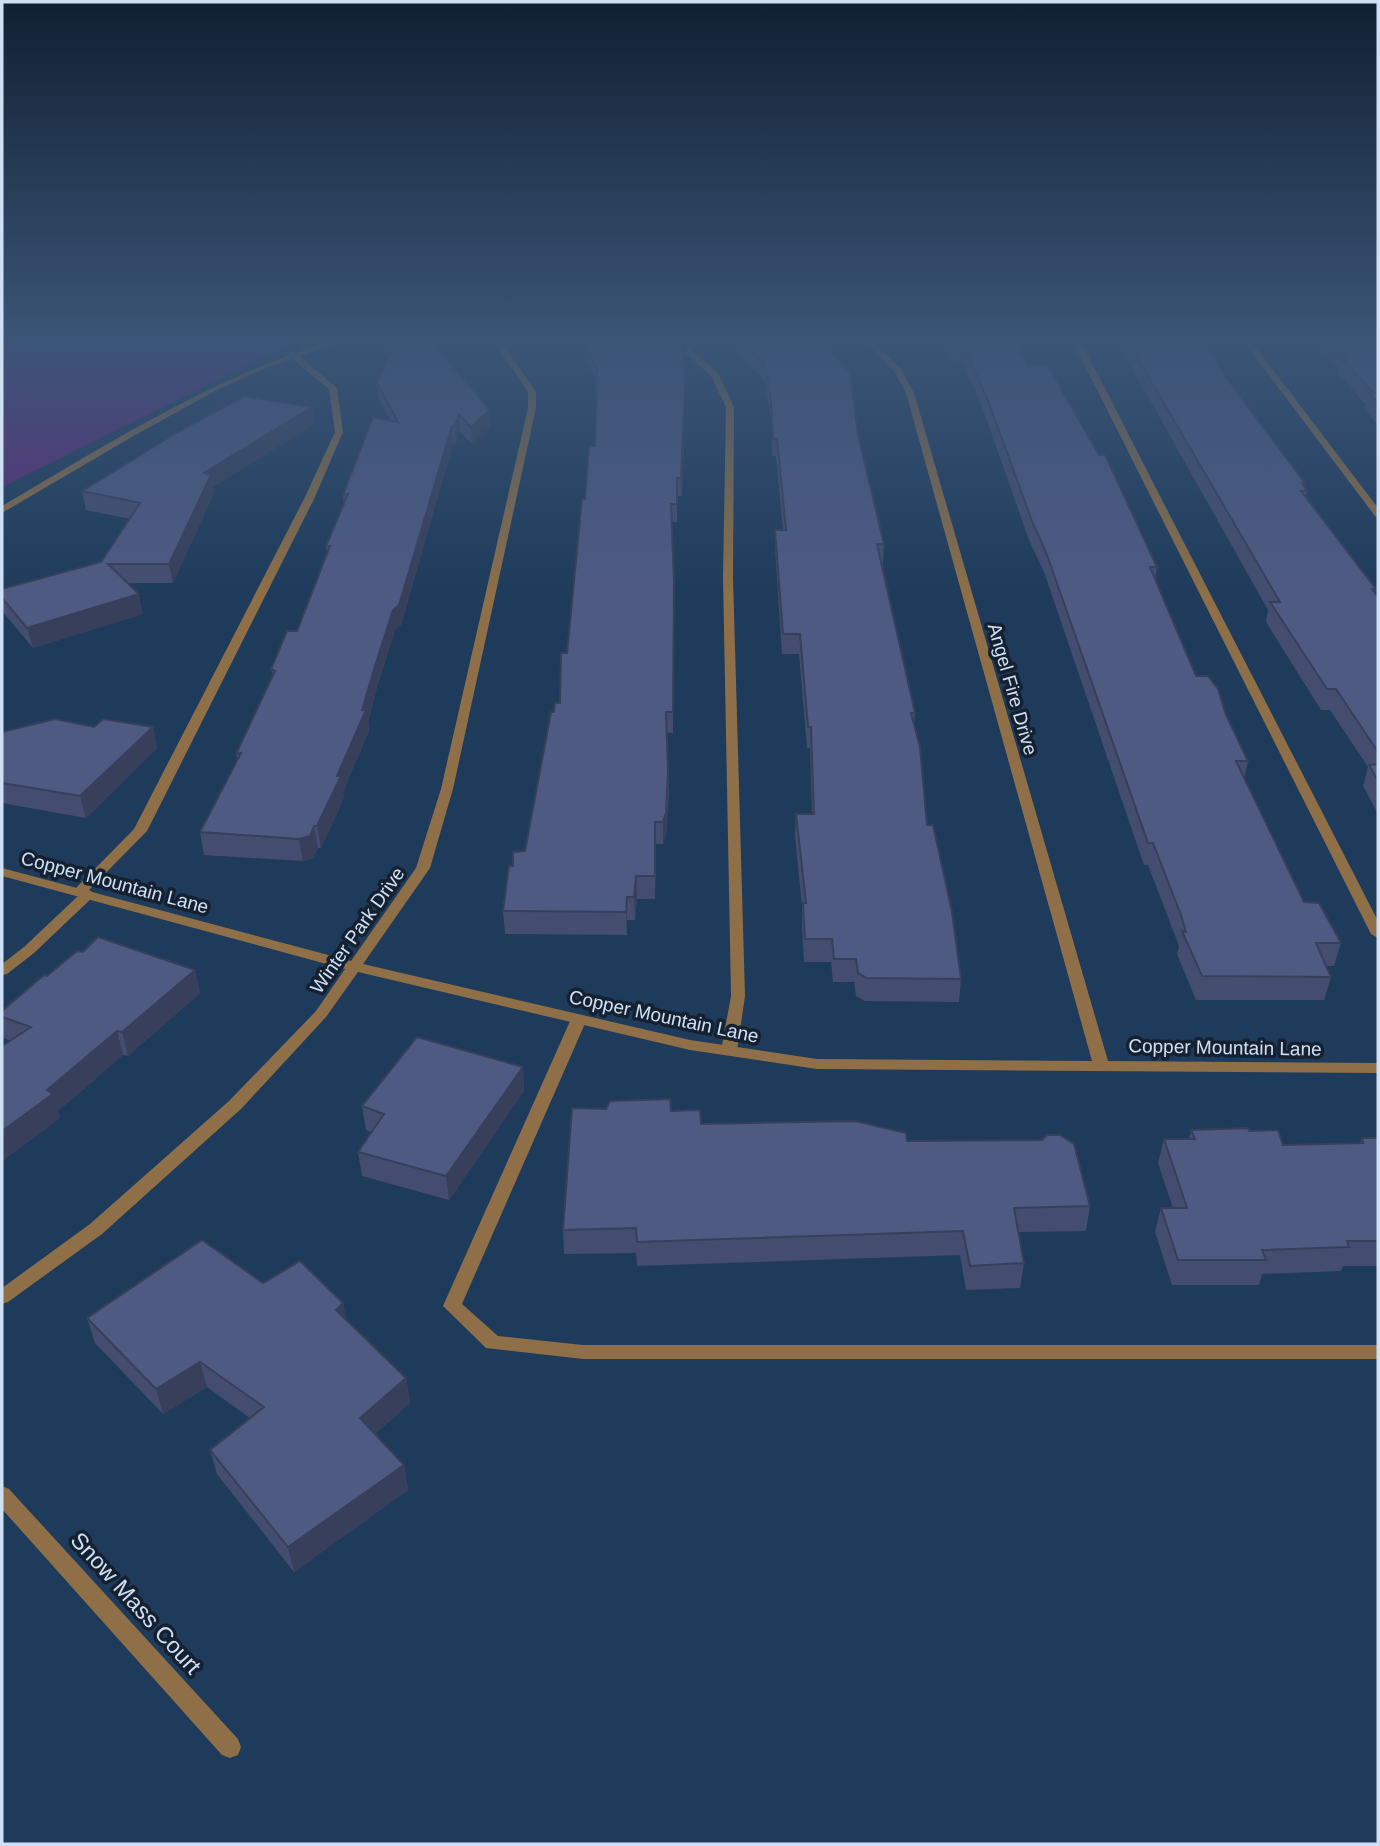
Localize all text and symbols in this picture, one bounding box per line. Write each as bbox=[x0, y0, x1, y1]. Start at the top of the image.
street label: Angel Fire Drive bbox=[984, 621, 1041, 758]
street label: Copper Mountain Lane bbox=[19, 847, 211, 918]
street label: Winter Park Drive bbox=[306, 863, 409, 997]
street label: Copper Mountain Lane bbox=[567, 986, 761, 1047]
street label: Copper Mountain Lane bbox=[1128, 1035, 1322, 1060]
street label: Snow Mass Court bbox=[66, 1527, 207, 1680]

